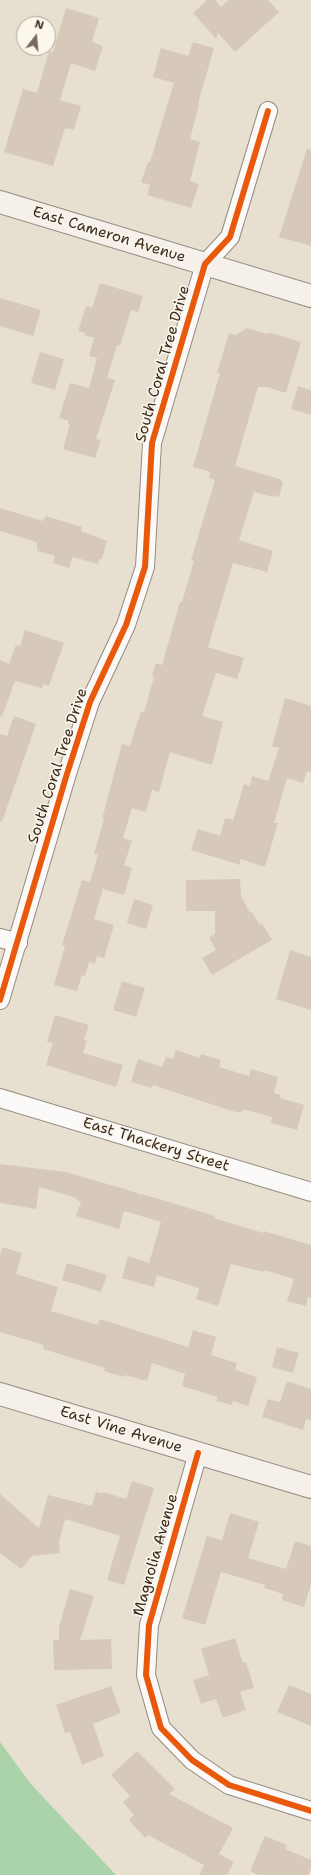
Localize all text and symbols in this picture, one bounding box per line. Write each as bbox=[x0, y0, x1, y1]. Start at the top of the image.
north arrow bbox=[16, 16, 56, 56]
text: N bbox=[33, 17, 45, 33]
street label: East Cameron Avenue bbox=[30, 203, 188, 267]
street label: South Coral Tree Drive bbox=[132, 283, 194, 445]
street label: South Coral Tree Drive bbox=[24, 686, 92, 846]
street label: East Thackery Street bbox=[81, 1114, 231, 1176]
street label: East Vine Avenue bbox=[58, 1403, 184, 1457]
street label: Magnolia Avenue bbox=[130, 1492, 182, 1618]

